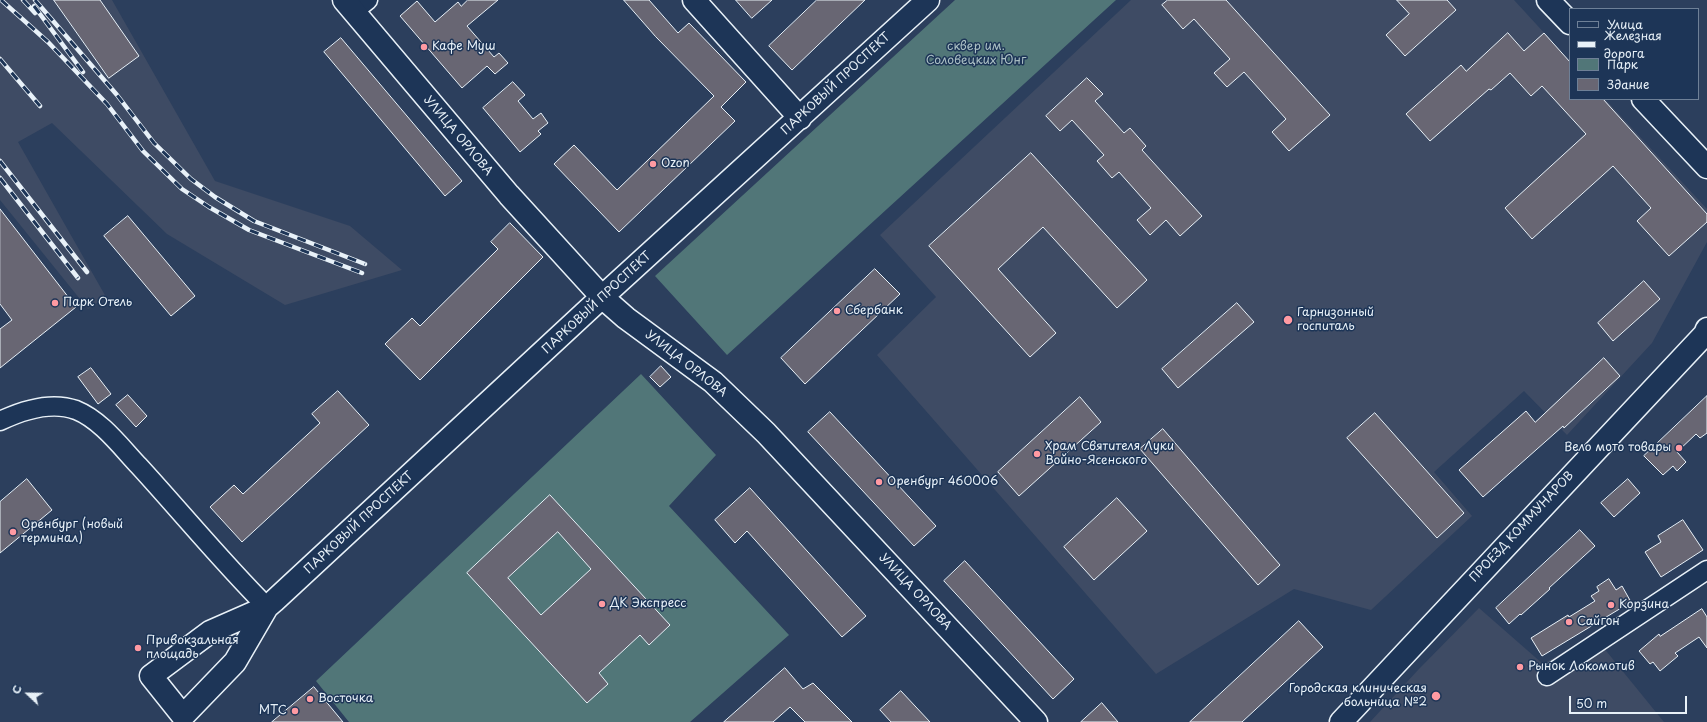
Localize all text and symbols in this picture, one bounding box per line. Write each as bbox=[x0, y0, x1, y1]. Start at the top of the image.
legend bbox=[1569, 8, 1699, 100]
text: Улица bbox=[1607, 15, 1643, 33]
text: Железная дорога bbox=[1604, 26, 1662, 62]
street label: ПАРКОВЫЙ ПРОСПЕКТ bbox=[779, 30, 893, 138]
place label: Кафе Муш bbox=[432, 40, 496, 54]
park label: сквер им. Соловецких Юнг bbox=[926, 40, 1026, 68]
marker: Кафе Муш bbox=[419, 42, 429, 52]
text: Парк bbox=[1607, 55, 1638, 73]
text: Здание bbox=[1607, 75, 1649, 93]
street label: УЛИЦА ОРЛОВА bbox=[421, 93, 495, 179]
place label: Ozon bbox=[661, 157, 690, 171]
marker: Ozon bbox=[648, 159, 658, 169]
street label: ПАРКОВЫЙ ПРОСПЕКТ bbox=[540, 249, 654, 357]
place label: Парк Отель bbox=[63, 296, 132, 310]
marker: Парк Отель bbox=[50, 298, 60, 308]
place label: Сбербанк bbox=[845, 304, 903, 318]
marker: Сбербанк bbox=[832, 306, 842, 316]
place label: Гарнизонный госпиталь bbox=[1297, 306, 1374, 334]
marker: Гарнизонный госпиталь bbox=[1282, 314, 1294, 326]
street label: УЛИЦА ОРЛОВА bbox=[642, 328, 730, 400]
place label: Храм Святителя Луки Войно-Ясенского bbox=[1045, 440, 1174, 468]
place label: Вело мото товары bbox=[1564, 441, 1671, 455]
marker: Вело мото товары bbox=[1674, 443, 1684, 453]
marker: Храм Святителя Луки Войно-Ясенского bbox=[1032, 449, 1042, 459]
street label: ПАРКОВЫЙ ПРОСПЕКТ bbox=[302, 469, 416, 577]
street label: ПРОЕЗД КОММУНАРОВ bbox=[1467, 469, 1577, 585]
place label: Оренбург 460006 bbox=[887, 475, 998, 489]
marker: Оренбург 460006 bbox=[874, 477, 884, 487]
place label: Оренбург (новый терминал) bbox=[21, 518, 123, 546]
marker: Оренбург (новый терминал) bbox=[8, 527, 18, 537]
street label: УЛИЦА ОРЛОВА bbox=[876, 551, 954, 633]
place label: ДК Экспресс bbox=[610, 597, 686, 611]
place label: Корзина bbox=[1619, 598, 1669, 612]
marker: ДК Экспресс bbox=[597, 599, 607, 609]
marker: Корзина bbox=[1606, 600, 1616, 610]
place label: Сайгон bbox=[1577, 615, 1620, 629]
marker: Сайгон bbox=[1564, 617, 1574, 627]
place label: Привокзальная площадь bbox=[146, 634, 239, 662]
marker: Привокзальная площадь bbox=[133, 643, 143, 653]
place label: Рынок Локомотив bbox=[1528, 660, 1635, 674]
marker: Рынок Локомотив bbox=[1515, 662, 1525, 672]
north arrow bbox=[8, 674, 48, 714]
text: С bbox=[7, 682, 26, 696]
place label: Городская клиническая больница №2 bbox=[1289, 682, 1427, 710]
scale bar bbox=[1571, 688, 1689, 714]
marker: Городская клиническая больница №2 bbox=[1430, 690, 1442, 702]
place label: Восточка bbox=[318, 692, 373, 706]
marker: Восточка bbox=[305, 694, 315, 704]
text: 50 m bbox=[1576, 694, 1607, 712]
place label: МТС bbox=[259, 704, 287, 718]
marker: МТС bbox=[290, 706, 300, 716]

